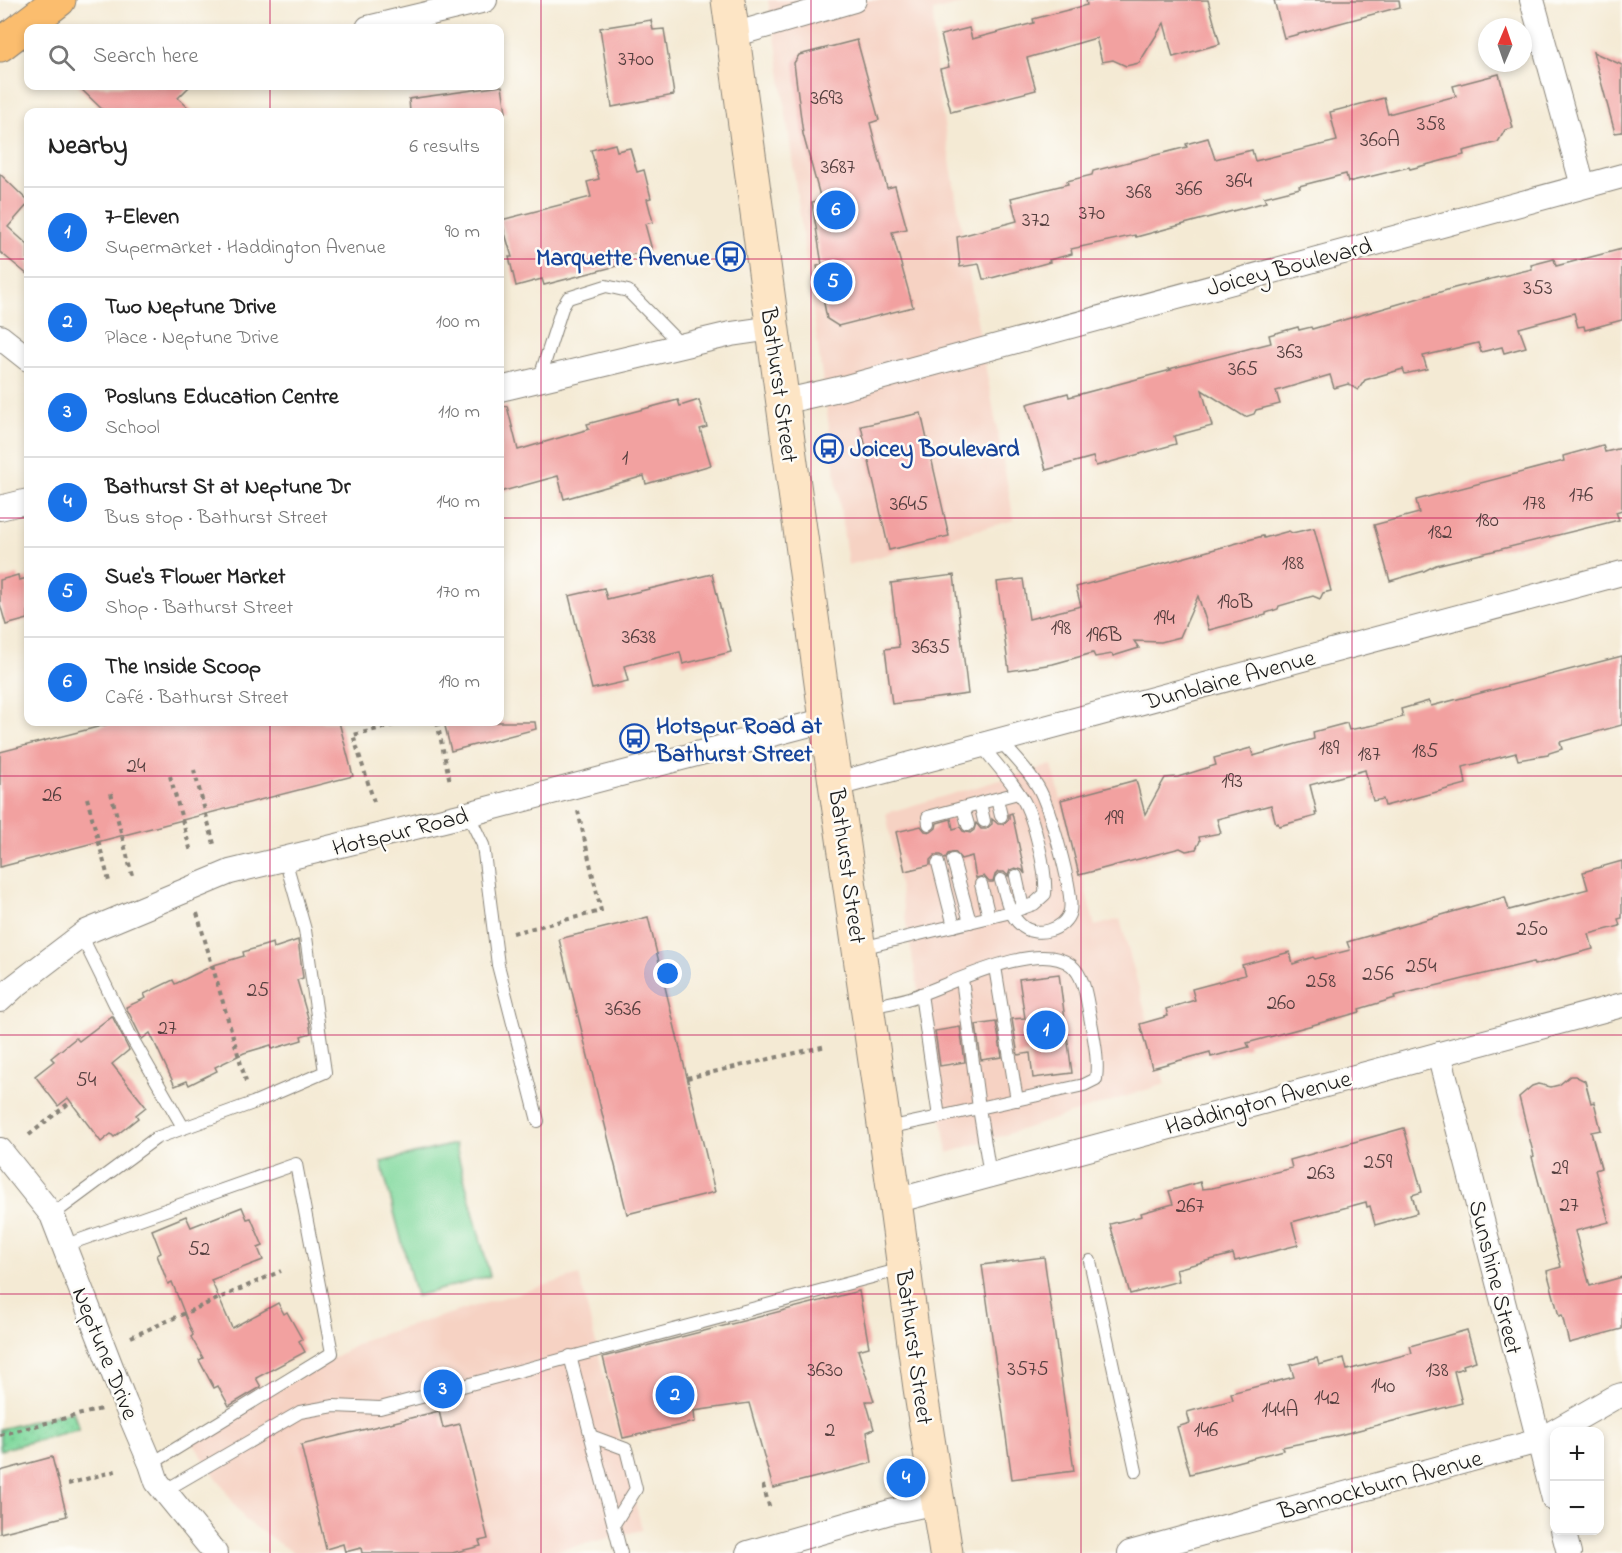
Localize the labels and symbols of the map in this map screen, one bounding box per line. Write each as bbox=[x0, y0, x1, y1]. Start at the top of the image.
north arrow bbox=[1478, 18, 1532, 72]
house number: 3700 bbox=[618, 45, 654, 75]
house number: 3693 bbox=[811, 84, 843, 114]
house number: 358 bbox=[1417, 110, 1445, 140]
house number: 360A bbox=[1360, 126, 1400, 156]
house number: 3687 bbox=[821, 153, 856, 183]
house number: 364 bbox=[1226, 167, 1253, 197]
house number: 366 bbox=[1175, 175, 1203, 205]
house number: 368 bbox=[1126, 178, 1152, 208]
pin: 6 bbox=[816, 188, 856, 232]
house number: 370 bbox=[1079, 199, 1105, 229]
house number: 372 bbox=[1022, 206, 1050, 236]
street label: Joicey Boulevard bbox=[1203, 229, 1377, 308]
bus stop icon: Marquette Avenue bbox=[715, 241, 747, 273]
place label: Marquette Avenue bbox=[536, 242, 711, 277]
pin: 5 bbox=[814, 260, 852, 304]
house number: 353 bbox=[1523, 274, 1553, 304]
street label: Bathurst Street bbox=[749, 304, 806, 465]
house number: 363 bbox=[1277, 338, 1303, 368]
house number: 365 bbox=[1228, 355, 1258, 385]
bus stop icon: Joicey Boulevard bbox=[813, 432, 845, 464]
place label: Joicey Boulevard bbox=[850, 433, 1020, 469]
house number: 1 bbox=[622, 444, 629, 474]
house number: 176 bbox=[1569, 481, 1593, 511]
house number: 178 bbox=[1522, 489, 1546, 519]
house number: 3645 bbox=[890, 490, 928, 520]
house number: 180 bbox=[1475, 506, 1499, 536]
house number: 182 bbox=[1428, 518, 1453, 548]
house number: 188 bbox=[1282, 549, 1304, 579]
house number: 190B bbox=[1217, 588, 1253, 618]
house number: 194 bbox=[1153, 604, 1175, 634]
house number: 198 bbox=[1051, 614, 1072, 644]
house number: 196B bbox=[1086, 621, 1122, 651]
house number: 3638 bbox=[622, 623, 656, 653]
house number: 3635 bbox=[912, 633, 950, 663]
street label: Dunblaine Avenue bbox=[1139, 642, 1320, 721]
place label: Hotspur Road at Bathurst Street bbox=[655, 710, 823, 773]
bus stop icon: Hotspur Road at Bathurst Street bbox=[619, 723, 651, 755]
house number: 189 bbox=[1319, 734, 1340, 764]
house number: 185 bbox=[1412, 737, 1438, 767]
house number: 187 bbox=[1357, 740, 1381, 770]
house number: 24 bbox=[126, 752, 146, 782]
house number: 193 bbox=[1221, 767, 1243, 797]
house number: 26 bbox=[42, 781, 62, 811]
street label: Bathurst Street bbox=[817, 785, 874, 946]
street label: Hotspur Road bbox=[329, 800, 473, 867]
house number: 199 bbox=[1104, 804, 1124, 834]
house number: 250 bbox=[1516, 915, 1548, 945]
house number: 254 bbox=[1405, 952, 1437, 982]
your location bbox=[653, 959, 682, 988]
house number: 256 bbox=[1362, 960, 1394, 990]
house number: 258 bbox=[1306, 967, 1336, 997]
house number: 25 bbox=[247, 976, 269, 1006]
house number: 260 bbox=[1267, 989, 1295, 1019]
house number: 3636 bbox=[605, 995, 641, 1025]
pin: 1 bbox=[1026, 1008, 1066, 1052]
house number: 27 bbox=[157, 1014, 177, 1044]
street label: Haddington Avenue bbox=[1162, 1063, 1356, 1146]
house number: 54 bbox=[76, 1066, 97, 1096]
house number: 259 bbox=[1364, 1148, 1393, 1178]
house number: 29 bbox=[1552, 1154, 1569, 1184]
house number: 263 bbox=[1307, 1159, 1335, 1189]
house number: 27 bbox=[1559, 1191, 1579, 1221]
house number: 267 bbox=[1176, 1192, 1205, 1222]
street label: Sunshine Street bbox=[1457, 1197, 1530, 1358]
house number: 52 bbox=[188, 1235, 210, 1265]
street label: Bathurst Street bbox=[884, 1266, 941, 1427]
street label: Neptune Drive bbox=[61, 1282, 146, 1426]
house number: 3575 bbox=[1007, 1355, 1049, 1385]
house number: 3630 bbox=[807, 1356, 843, 1386]
house number: 138 bbox=[1425, 1356, 1449, 1386]
pin: 3 bbox=[424, 1366, 462, 1412]
pin: 2 bbox=[656, 1372, 694, 1418]
house number: 140 bbox=[1371, 1372, 1395, 1402]
house number: 142 bbox=[1314, 1384, 1340, 1414]
house number: 144A bbox=[1262, 1396, 1298, 1426]
house number: 2 bbox=[825, 1416, 835, 1446]
house number: 146 bbox=[1194, 1416, 1218, 1446]
street label: Bannockburn Avenue bbox=[1274, 1442, 1487, 1531]
pin: 4 bbox=[886, 1456, 926, 1500]

